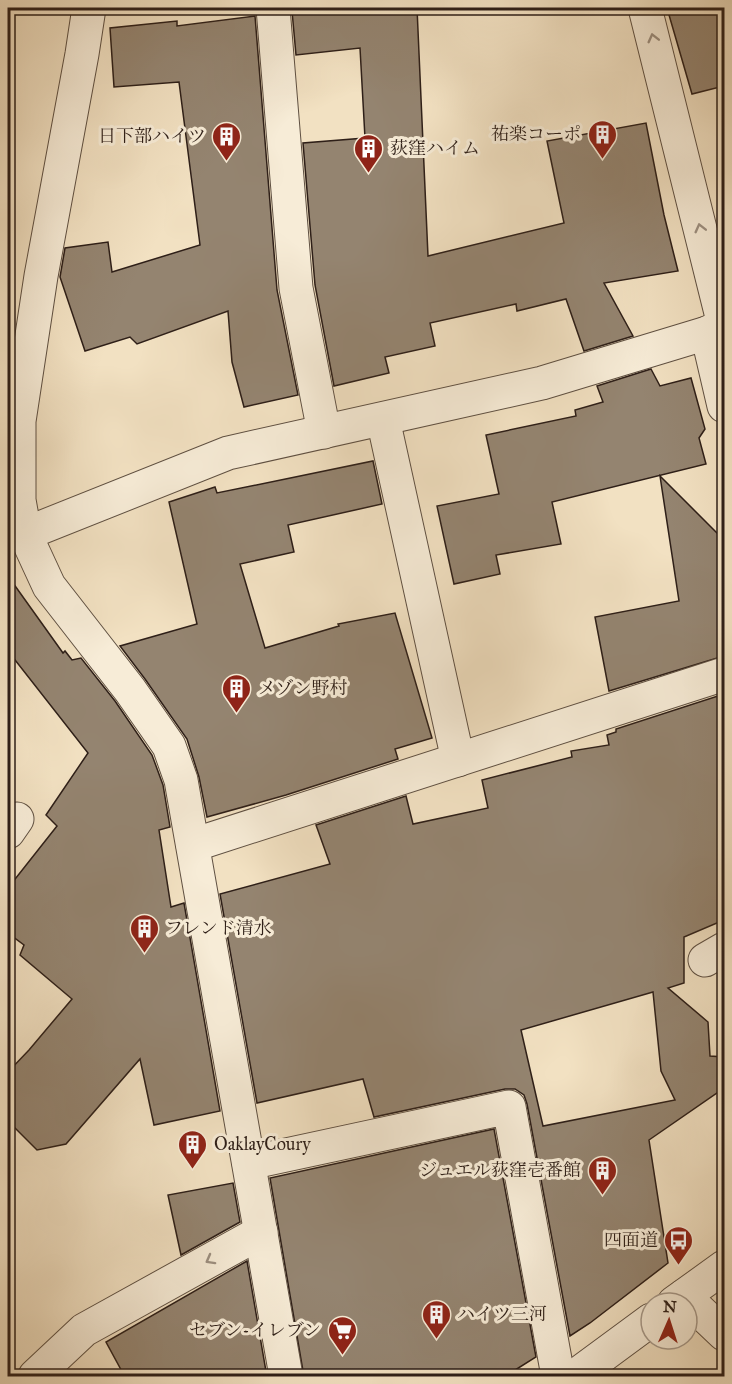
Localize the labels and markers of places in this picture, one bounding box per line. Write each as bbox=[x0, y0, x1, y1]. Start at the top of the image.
building icon: 祐楽コーポ bbox=[586, 118, 618, 160]
building icon: 日下部ハイツ bbox=[211, 120, 243, 162]
place label: 祐楽コーポ bbox=[491, 123, 581, 145]
place label: 日下部ハイツ bbox=[98, 125, 206, 147]
building icon: 荻窪ハイム bbox=[353, 132, 385, 174]
place label: 荻窪ハイム bbox=[390, 137, 480, 159]
building icon: メゾン野村 bbox=[221, 672, 253, 714]
place label: メゾン野村 bbox=[258, 677, 347, 699]
building icon: フレンド清水 bbox=[128, 912, 160, 954]
place label: フレンド清水 bbox=[165, 917, 272, 939]
building icon: OaklayCoury bbox=[177, 1128, 209, 1170]
place label: OaklayCoury bbox=[214, 1133, 311, 1155]
building icon: ジュエル荻窪壱番館 bbox=[586, 1154, 618, 1196]
place label: ジュエル荻窪壱番館 bbox=[419, 1159, 581, 1181]
bus stop icon: 四面道 bbox=[663, 1224, 695, 1266]
place label: 四面道 bbox=[604, 1229, 658, 1251]
building icon: ハイツ三河 bbox=[420, 1298, 452, 1340]
place label: ハイツ三河 bbox=[457, 1303, 547, 1325]
supermarket icon: セブン-イレブン bbox=[326, 1314, 358, 1356]
place label: セブン-イレブン bbox=[189, 1319, 321, 1341]

